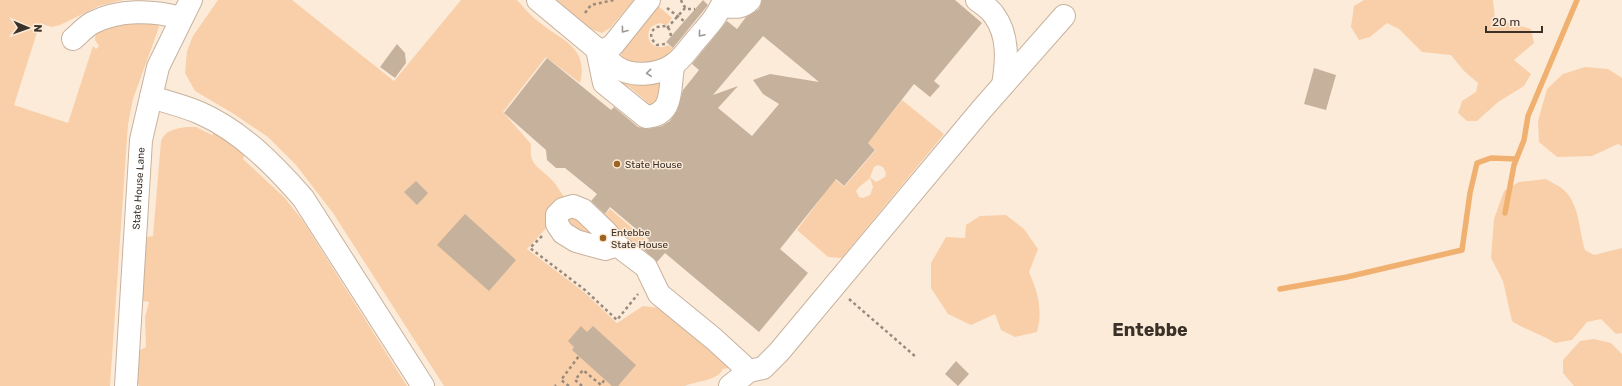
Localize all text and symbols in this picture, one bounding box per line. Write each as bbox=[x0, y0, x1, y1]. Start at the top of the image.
north arrow bbox=[8, 8, 48, 48]
scale bar bbox=[1486, 8, 1542, 34]
text: 20 m bbox=[1492, 15, 1520, 29]
text: N bbox=[31, 24, 44, 33]
one-way arrow bbox=[622, 25, 629, 32]
one-way arrow bbox=[698, 30, 705, 37]
one-way arrow bbox=[646, 68, 652, 77]
street label: State House Lane bbox=[131, 146, 148, 230]
marker: State House bbox=[612, 159, 622, 169]
place label: State House bbox=[625, 159, 683, 171]
place label: Entebbe State House bbox=[611, 227, 669, 251]
marker: Entebbe State House bbox=[598, 233, 608, 243]
district label: Entebbe bbox=[1112, 319, 1188, 341]

